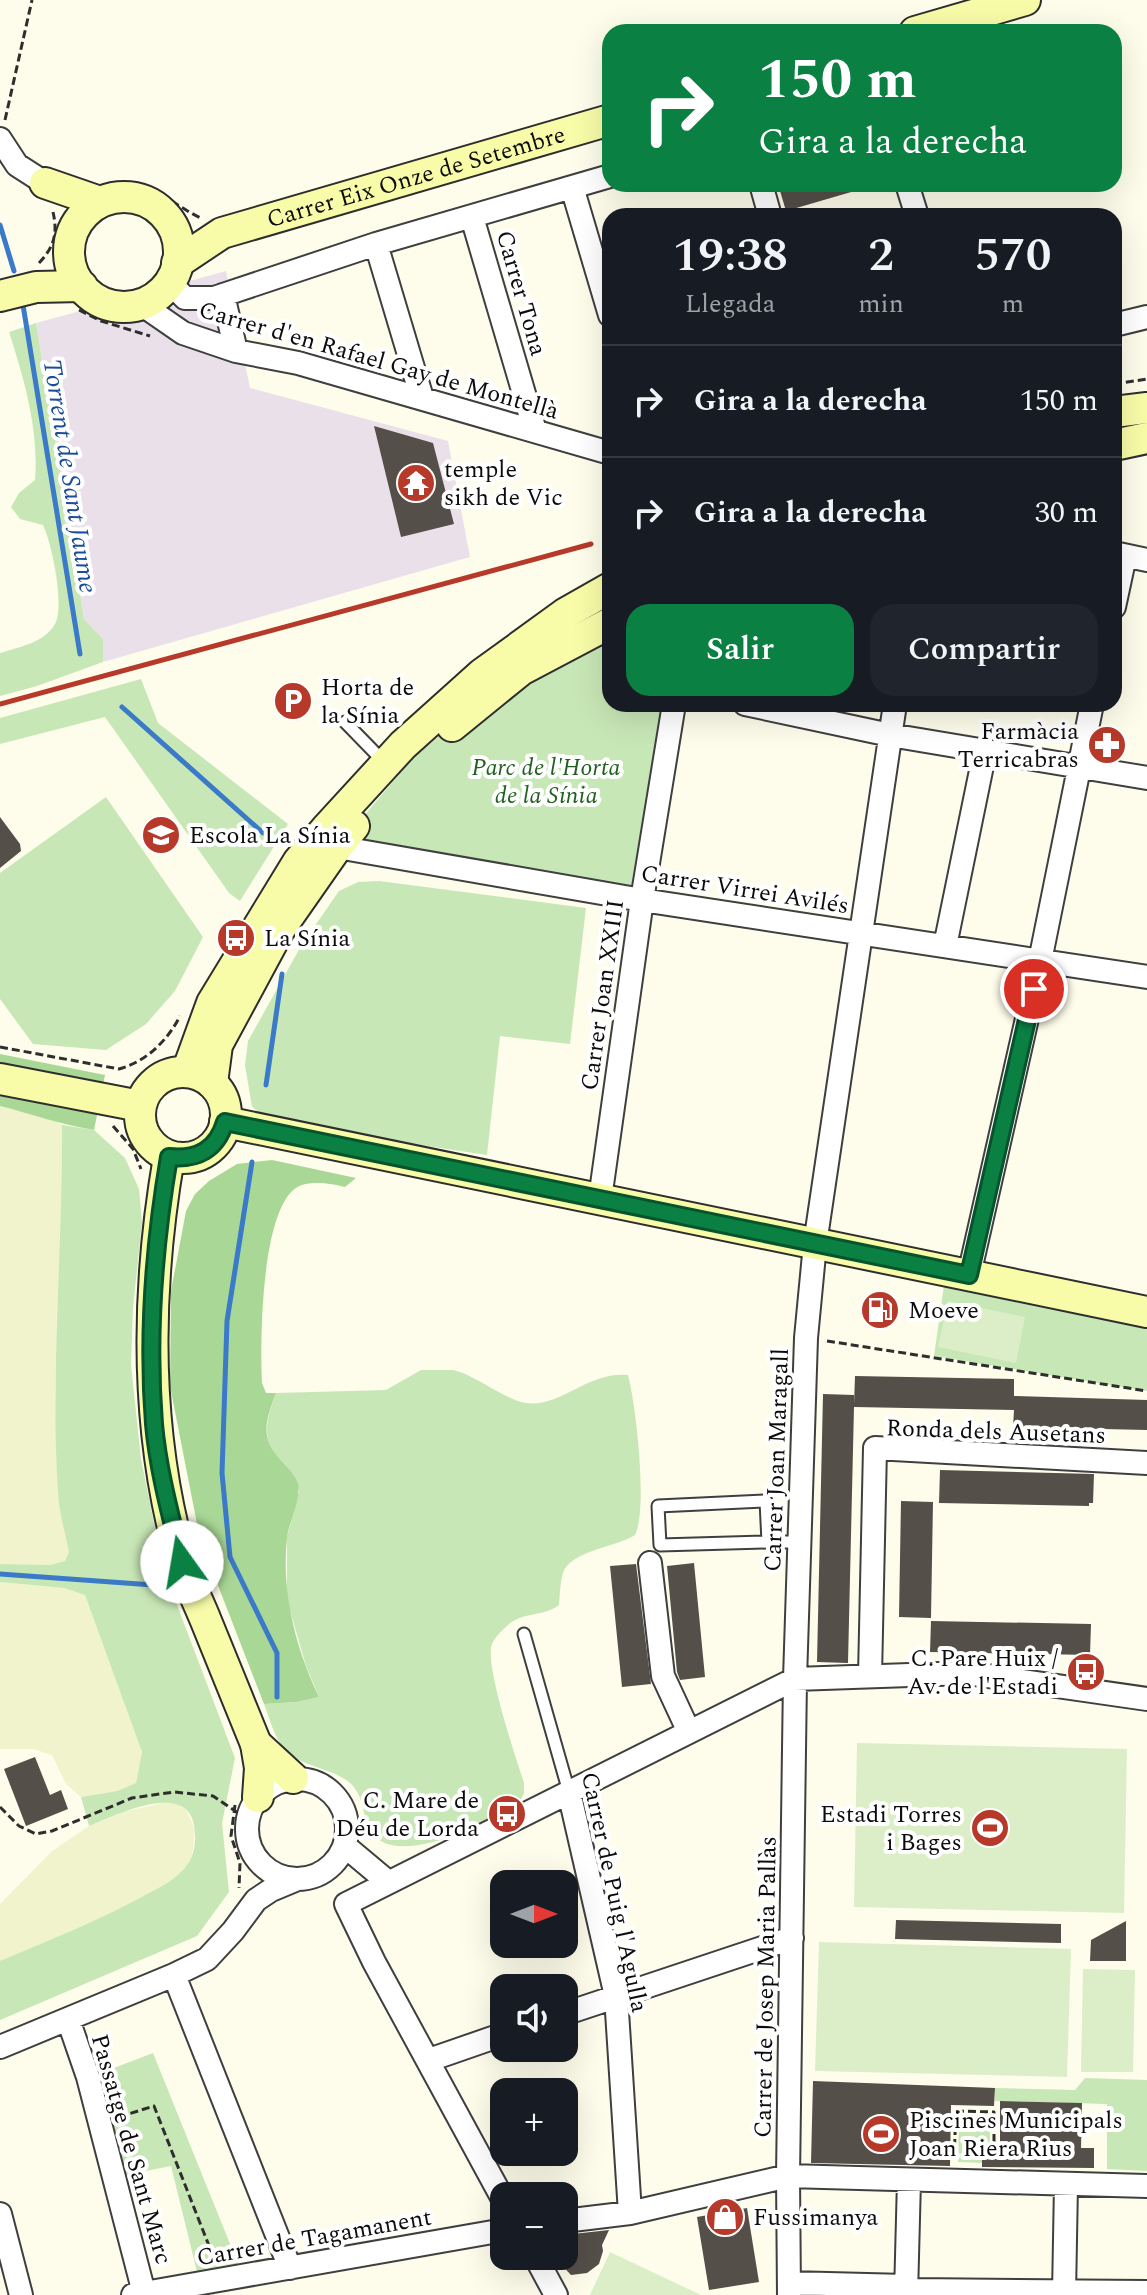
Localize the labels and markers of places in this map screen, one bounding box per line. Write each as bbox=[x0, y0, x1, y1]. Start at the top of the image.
place label: temple sikh de Vic bbox=[444, 452, 563, 516]
temple icon: temple sikh de Vic bbox=[395, 462, 437, 504]
place label: Horta de la Sínia bbox=[321, 670, 414, 734]
parking icon: Horta de la Sínia bbox=[272, 680, 314, 722]
place label: Farmàcia Terricabras bbox=[957, 714, 1079, 778]
pharmacy icon: Farmàcia Terricabras bbox=[1086, 724, 1128, 766]
school or university icon: Escola La Sínia bbox=[140, 814, 182, 856]
place label: Escola La Sínia bbox=[189, 818, 351, 854]
bus stop icon: La Sínia bbox=[215, 917, 257, 959]
place label: La Sínia bbox=[264, 921, 351, 957]
pin bbox=[1000, 955, 1068, 1023]
fuel station icon: Moeve bbox=[859, 1289, 901, 1331]
place label: Moeve bbox=[908, 1293, 979, 1329]
place label: C. Pare Huix / Av. de l'Estadi bbox=[907, 1641, 1058, 1705]
bus stop icon: C. Pare Huix / Av. de l'Estadi bbox=[1065, 1651, 1107, 1693]
place label: C. Mare de Déu de Lorda bbox=[335, 1783, 479, 1847]
bus stop icon: C. Mare de Déu de Lorda bbox=[486, 1793, 528, 1835]
place label: Estadi Torres i Bages bbox=[820, 1797, 962, 1861]
sports icon: Estadi Torres i Bages bbox=[969, 1807, 1011, 1849]
place label: Piscines Municipals Joan Riera Rius bbox=[909, 2103, 1123, 2167]
sports icon: Piscines Municipals Joan Riera Rius bbox=[860, 2113, 902, 2155]
shop icon: Fussimanya bbox=[704, 2196, 746, 2238]
place label: Fussimanya bbox=[753, 2200, 878, 2236]

